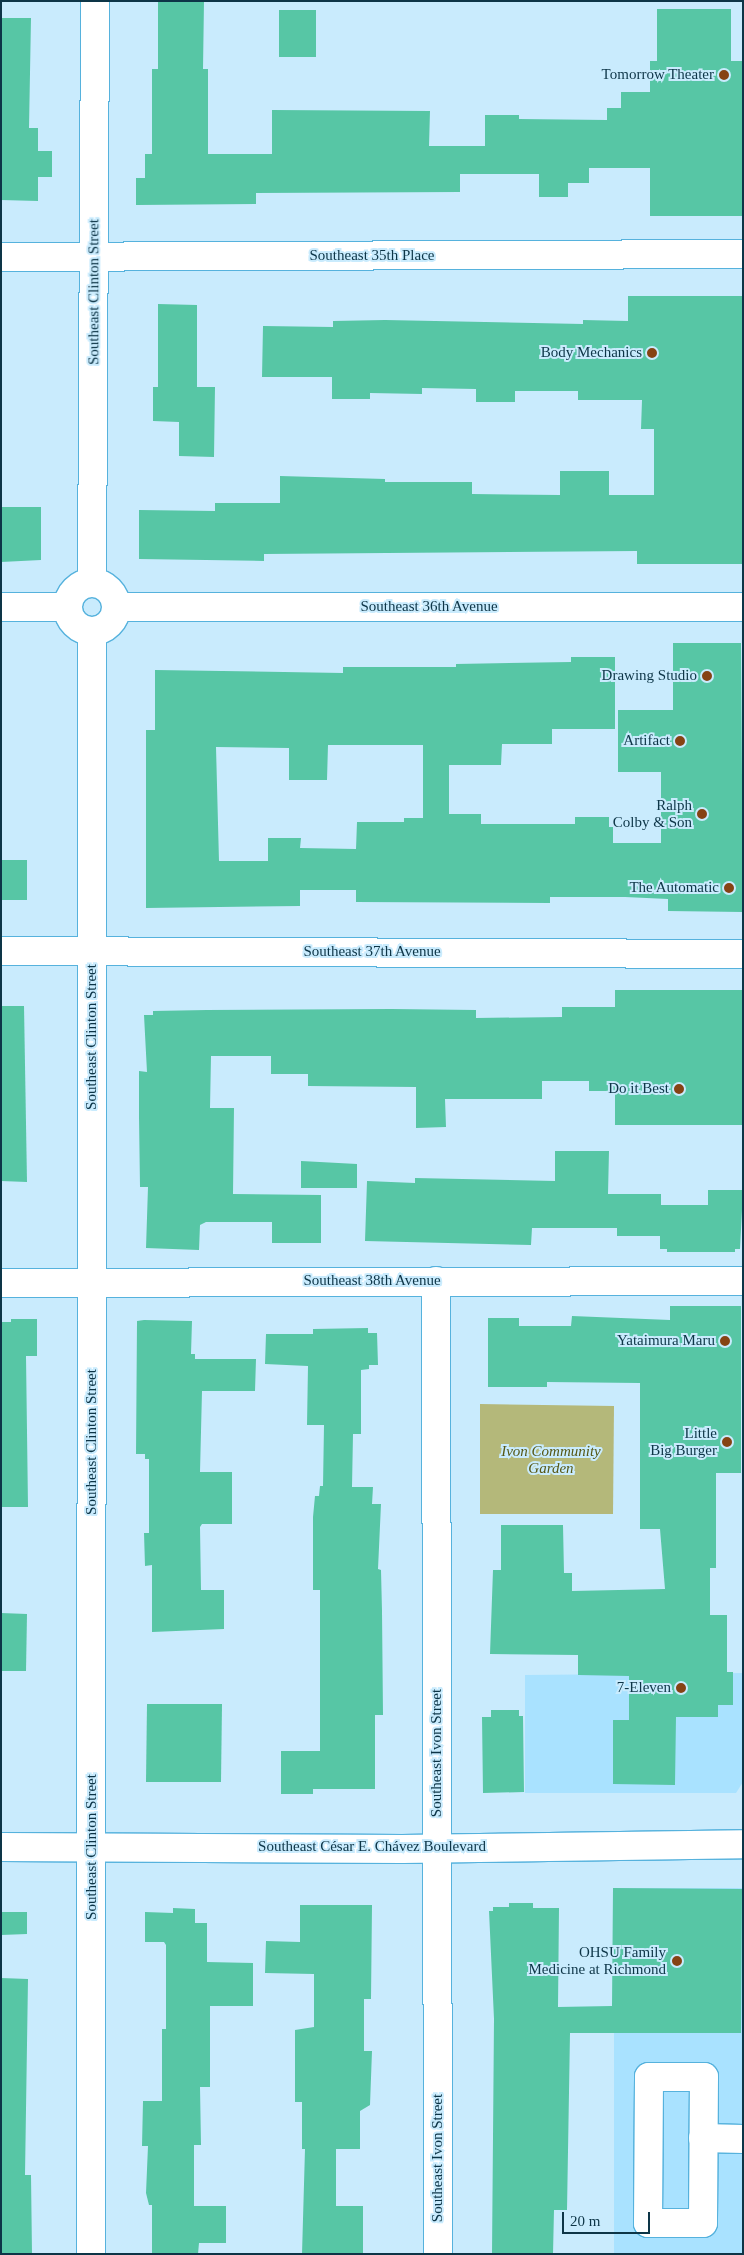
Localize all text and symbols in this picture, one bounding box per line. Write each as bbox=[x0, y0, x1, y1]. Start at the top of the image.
place label: Tomorrow Theater bbox=[601, 66, 714, 84]
marker: Tomorrow Theater bbox=[718, 69, 730, 81]
street label: Southeast Clinton Street bbox=[85, 219, 103, 365]
street label: Southeast 35th Place bbox=[310, 247, 434, 265]
place label: Body Mechanics bbox=[541, 344, 642, 362]
marker: Body Mechanics bbox=[646, 347, 658, 359]
street label: Southeast 36th Avenue bbox=[360, 598, 498, 616]
place label: Drawing Studio bbox=[602, 667, 697, 685]
marker: Drawing Studio bbox=[701, 670, 713, 682]
place label: Artifact bbox=[623, 732, 670, 750]
marker: Artifact bbox=[674, 735, 686, 747]
place label: Ralph Colby & Son bbox=[613, 796, 692, 831]
marker: Ralph Colby & Son bbox=[696, 808, 708, 820]
place label: The Automatic bbox=[629, 879, 719, 897]
marker: The Automatic bbox=[723, 882, 735, 894]
street label: Southeast 37th Avenue bbox=[303, 943, 441, 961]
street label: Southeast Clinton Street bbox=[83, 964, 101, 1110]
place label: Do it Best bbox=[608, 1080, 669, 1098]
marker: Do it Best bbox=[673, 1083, 685, 1095]
street label: Southeast 38th Avenue bbox=[303, 1272, 441, 1290]
place label: Yataimura Maru bbox=[617, 1332, 715, 1350]
marker: Yataimura Maru bbox=[719, 1335, 731, 1347]
street label: Southeast Clinton Street bbox=[83, 1369, 101, 1515]
place label: Little Big Burger bbox=[650, 1424, 717, 1459]
marker: Little Big Burger bbox=[721, 1436, 733, 1448]
park label: Ivon Community Garden bbox=[501, 1442, 601, 1477]
place label: 7-Eleven bbox=[617, 1679, 671, 1697]
marker: 7-Eleven bbox=[675, 1682, 687, 1694]
street label: Southeast Ivon Street bbox=[428, 1689, 446, 1817]
street label: Southeast Clinton Street bbox=[83, 1774, 101, 1920]
street label: Southeast César E. Chávez Boulevard bbox=[258, 1838, 486, 1856]
place label: OHSU Family Medicine at Richmond bbox=[529, 1943, 666, 1978]
marker: OHSU Family Medicine at Richmond bbox=[670, 1954, 684, 1968]
street label: Southeast Ivon Street bbox=[429, 2094, 447, 2222]
scale bar bbox=[564, 2202, 652, 2234]
text: 20 m bbox=[570, 2213, 600, 2229]

